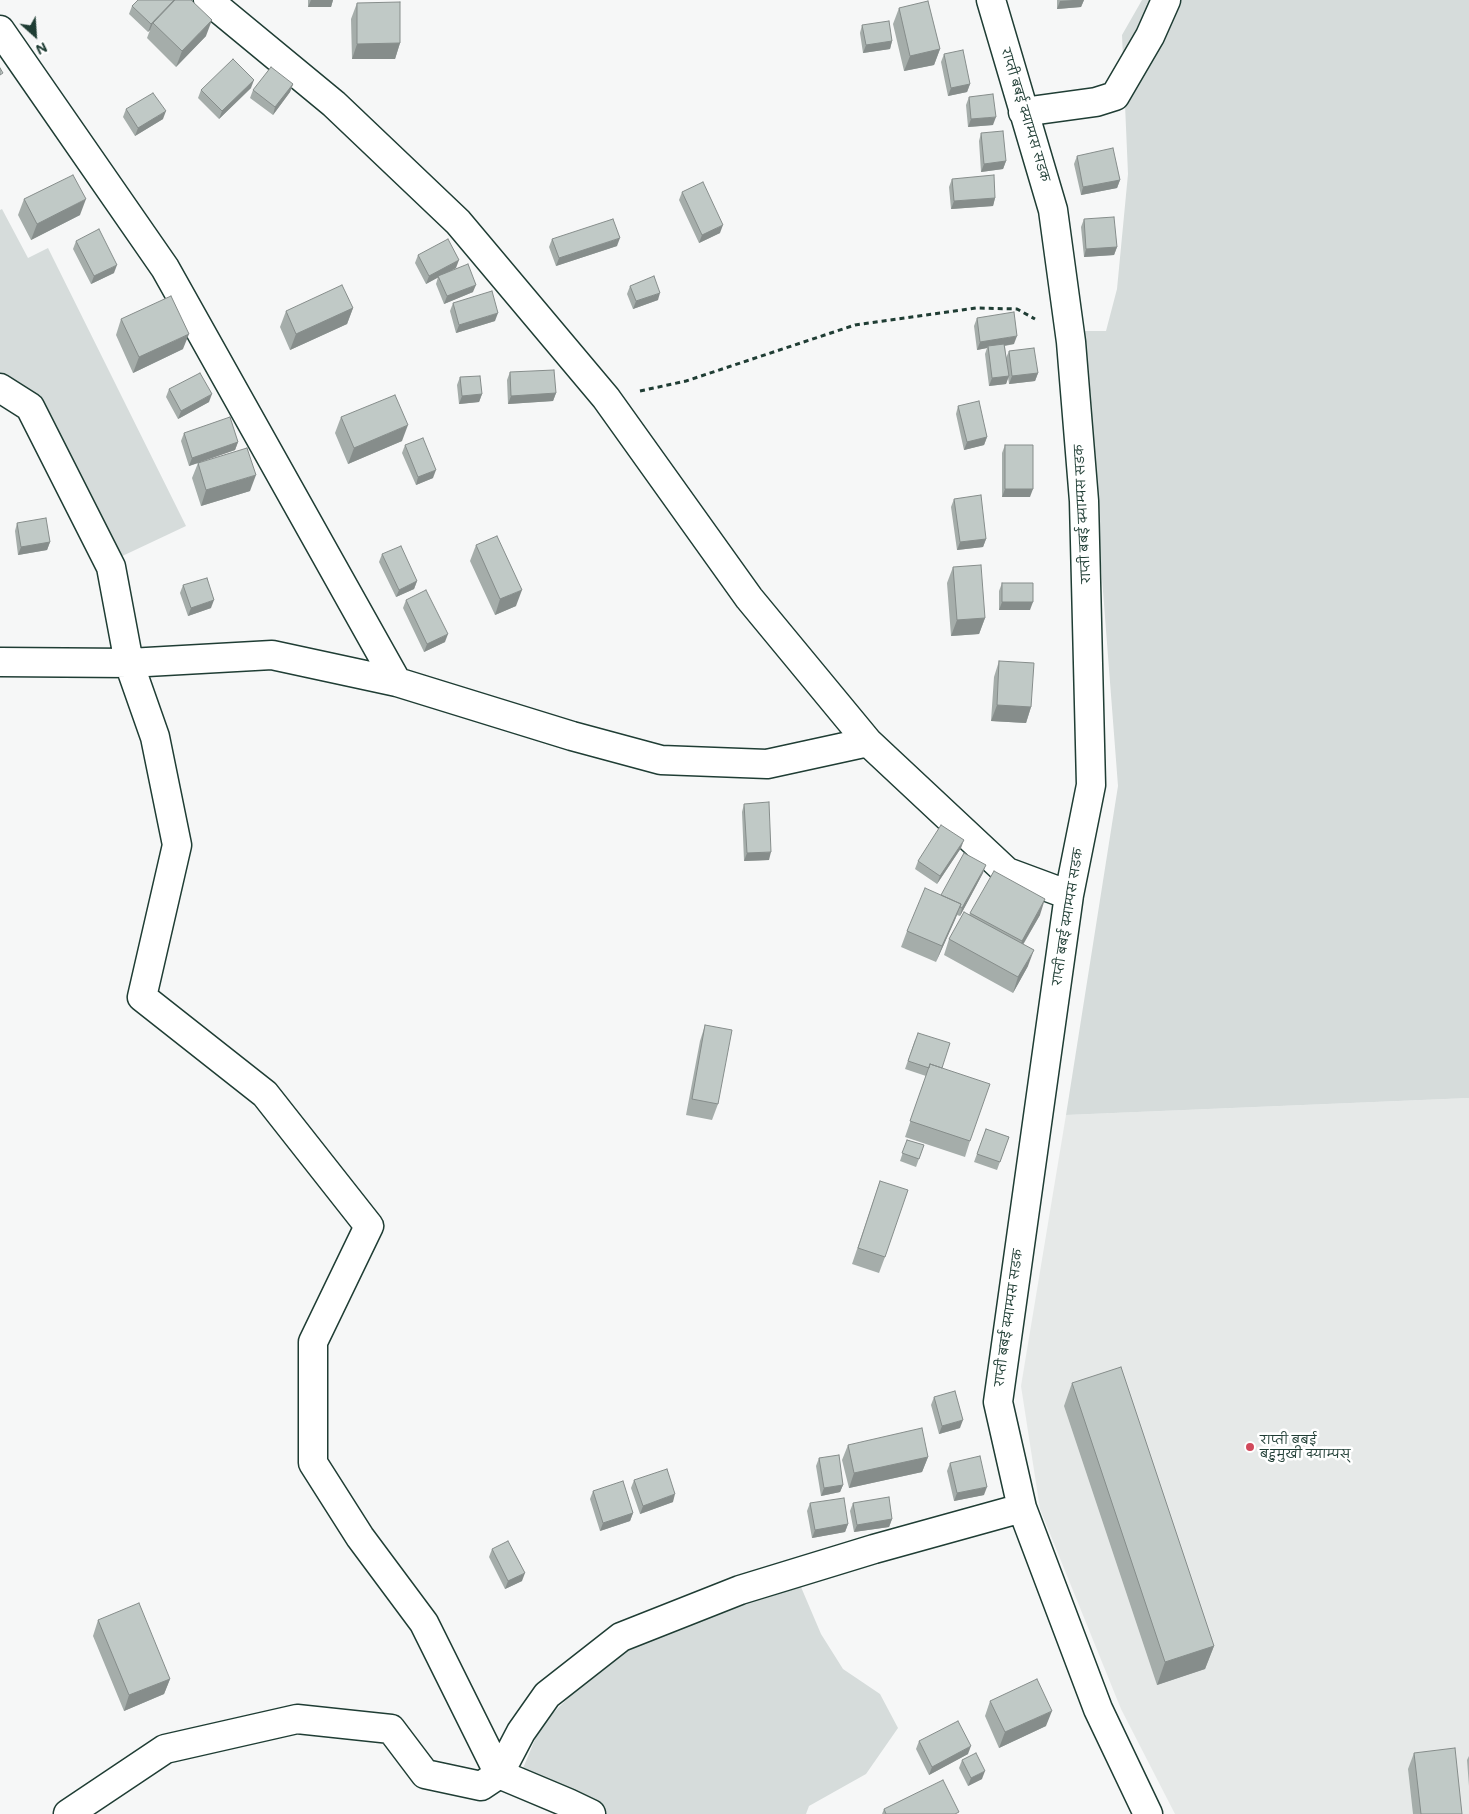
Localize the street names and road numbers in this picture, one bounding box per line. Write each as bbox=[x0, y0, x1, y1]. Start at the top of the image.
street label: राप्ती बबई क्याम्पस सडक bbox=[998, 46, 1052, 184]
street label: राप्ती बबई क्याम्पस सडक bbox=[1072, 444, 1094, 584]
street label: राप्ती बबई क्याम्पस सडक bbox=[1050, 847, 1086, 987]
street label: राप्ती बबई क्याम्पस सडक bbox=[992, 1248, 1026, 1388]

